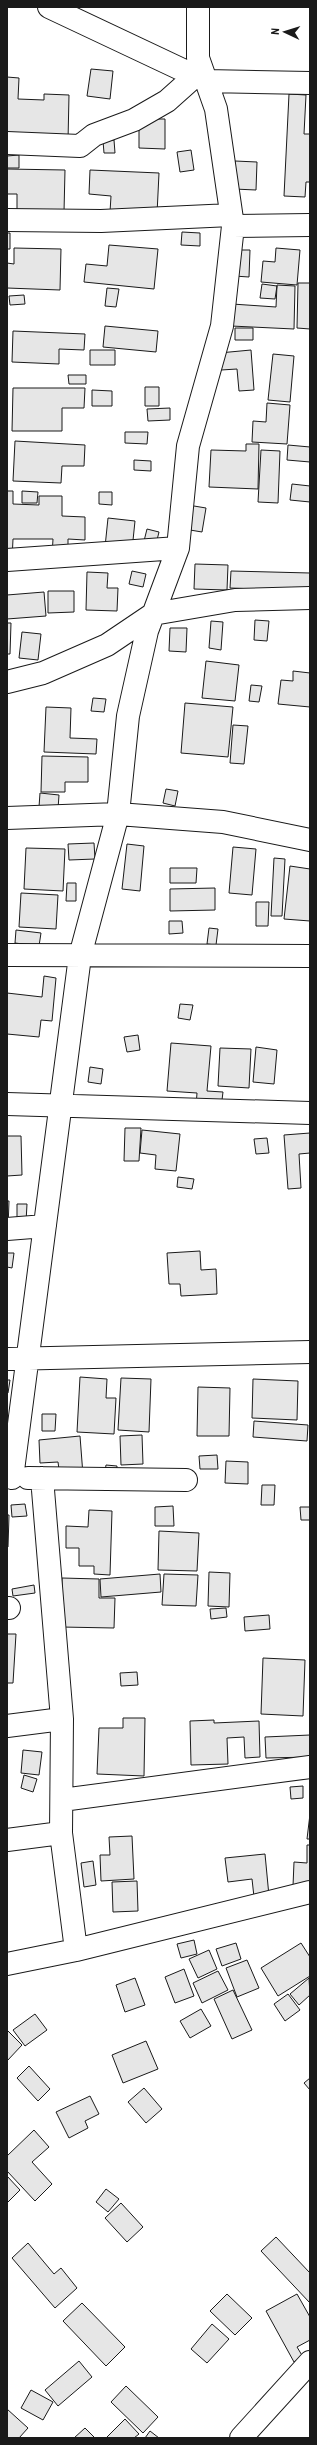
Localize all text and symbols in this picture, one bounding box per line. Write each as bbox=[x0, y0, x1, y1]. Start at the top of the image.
north arrow bbox=[265, 12, 305, 52]
text: N bbox=[269, 27, 282, 35]

